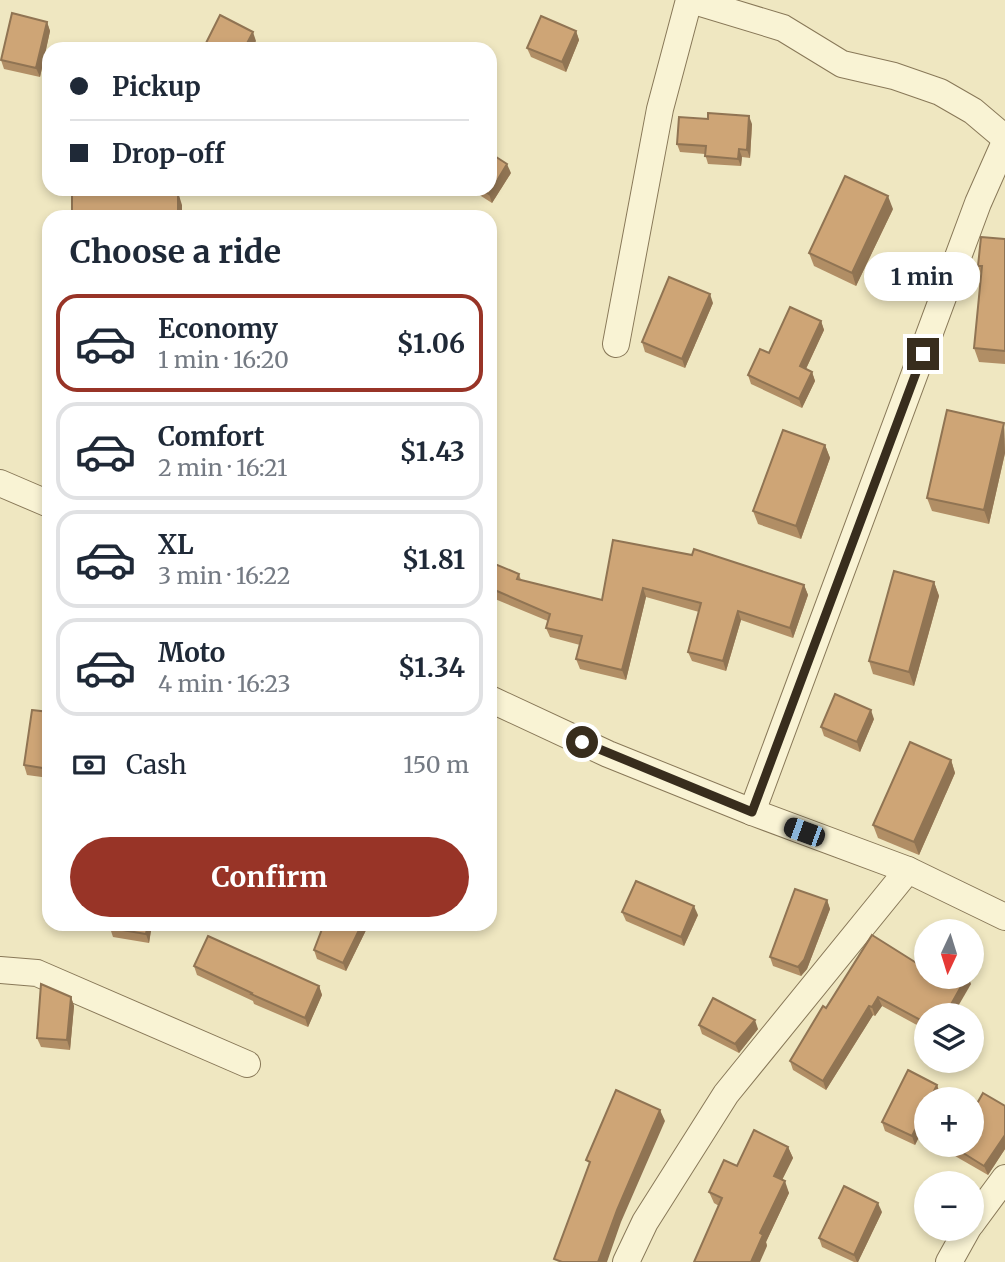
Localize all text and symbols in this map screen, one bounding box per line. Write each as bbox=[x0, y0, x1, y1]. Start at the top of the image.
text: Pickup bbox=[112, 70, 201, 103]
text: Drop-off bbox=[112, 137, 225, 170]
text: Choose a ride bbox=[70, 232, 281, 272]
callout: 1 min bbox=[865, 252, 981, 302]
text: 1 min bbox=[891, 262, 953, 291]
icon: car bbox=[74, 312, 137, 375]
text: Economy bbox=[158, 312, 278, 345]
text: $1.06 bbox=[397, 327, 465, 360]
route end bbox=[907, 338, 939, 370]
text: 1 min · 16:20 bbox=[158, 345, 289, 374]
icon: car bbox=[74, 420, 137, 483]
text: Comfort bbox=[158, 420, 264, 453]
text: $1.43 bbox=[400, 435, 465, 468]
text: 2 min · 16:21 bbox=[158, 453, 287, 482]
icon: car bbox=[74, 528, 137, 591]
text: XL bbox=[158, 528, 194, 561]
text: $1.81 bbox=[402, 543, 465, 576]
text: 3 min · 16:22 bbox=[158, 561, 290, 590]
icon: car bbox=[74, 636, 137, 699]
text: Moto bbox=[158, 636, 225, 669]
text: $1.34 bbox=[398, 651, 465, 684]
text: 4 min · 16:23 bbox=[158, 669, 291, 698]
route start bbox=[566, 726, 598, 758]
icon: cash bbox=[70, 746, 108, 784]
text: Cash bbox=[126, 748, 187, 781]
text: 150 m bbox=[403, 750, 469, 779]
car bbox=[781, 815, 828, 849]
button: Confirm bbox=[70, 837, 469, 917]
north arrow bbox=[914, 919, 984, 989]
map controls bbox=[914, 919, 984, 1241]
button: layers bbox=[914, 1003, 984, 1073]
button: + bbox=[914, 1087, 984, 1157]
button: − bbox=[914, 1171, 984, 1241]

